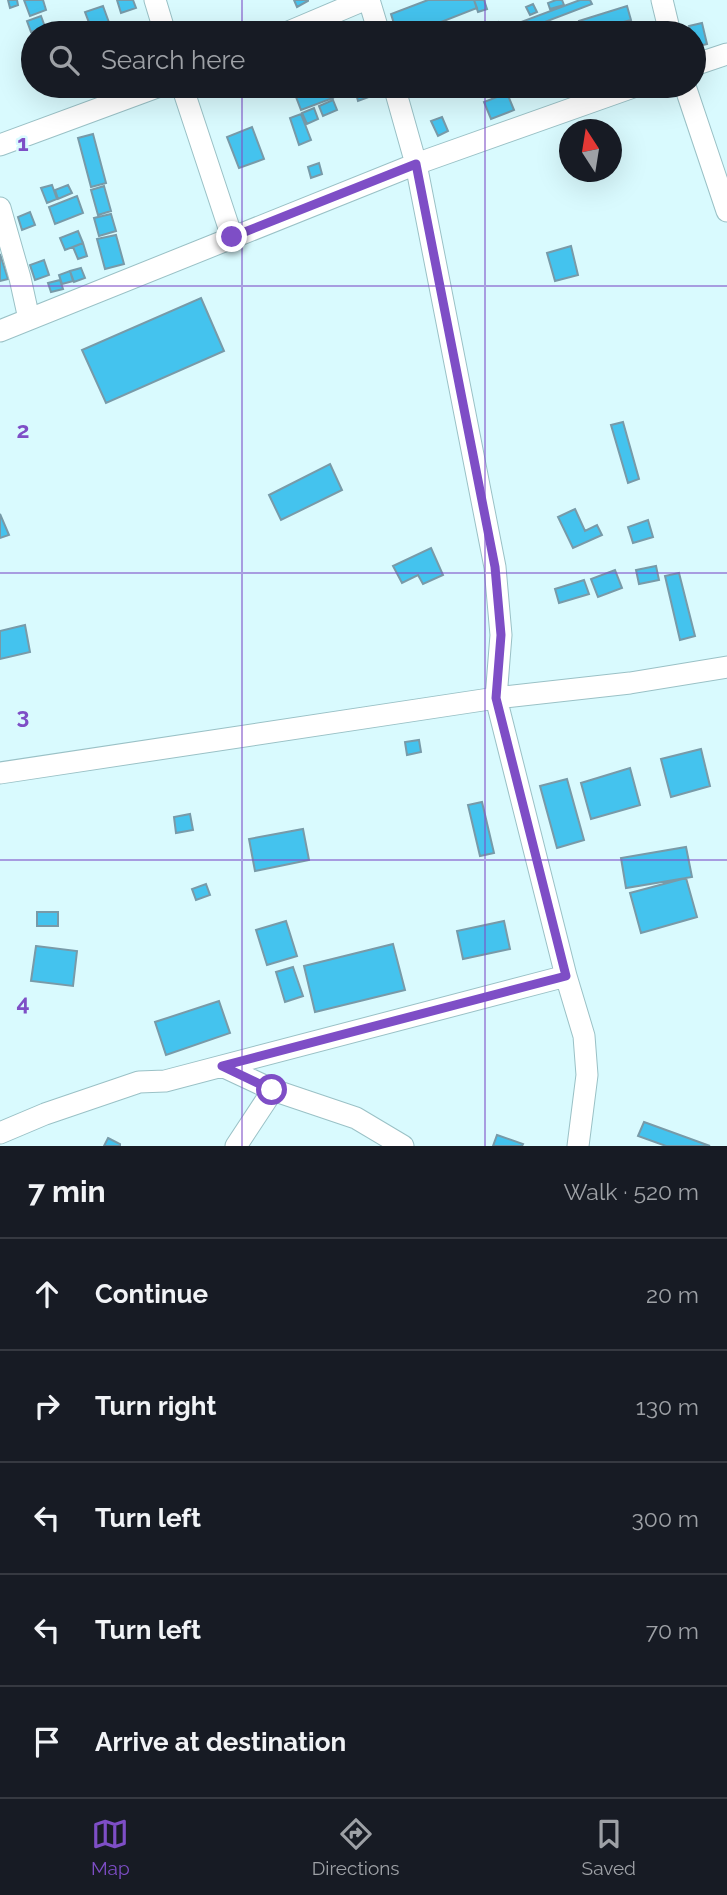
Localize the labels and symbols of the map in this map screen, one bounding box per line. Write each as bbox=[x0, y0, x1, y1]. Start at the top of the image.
north arrow bbox=[559, 119, 622, 182]
text: 1 bbox=[17, 129, 29, 156]
route end bbox=[216, 221, 247, 252]
text: 2 bbox=[17, 416, 29, 443]
text: 3 bbox=[17, 702, 29, 729]
text: 4 bbox=[16, 989, 30, 1016]
route start bbox=[256, 1074, 287, 1105]

